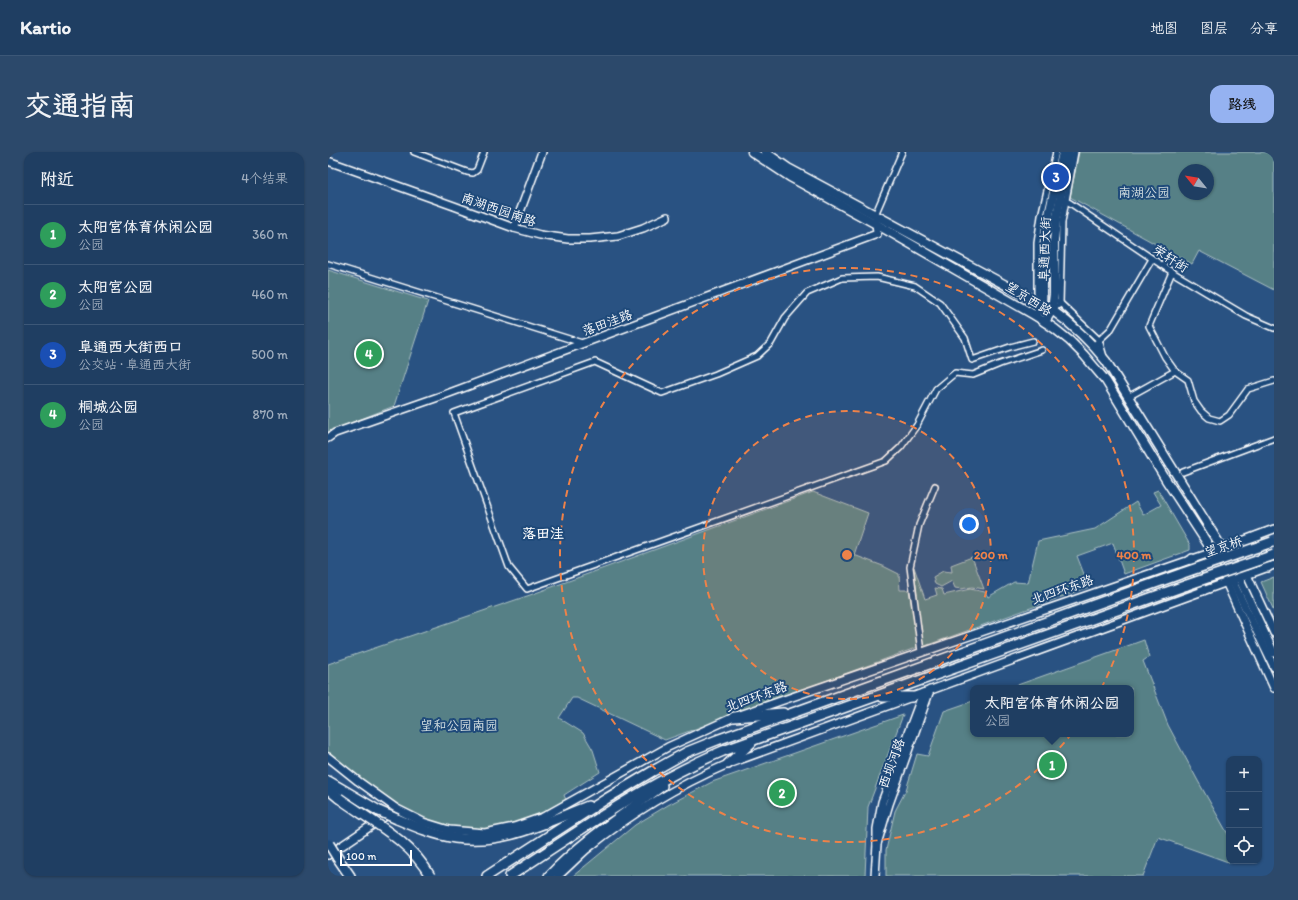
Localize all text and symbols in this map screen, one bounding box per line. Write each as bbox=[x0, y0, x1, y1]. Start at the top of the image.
text: Kartio bbox=[20, 16, 71, 39]
text: 地图 bbox=[1150, 20, 1178, 37]
text: 图层 bbox=[1200, 20, 1228, 37]
text: 分享 bbox=[1250, 20, 1278, 37]
button: 路线 bbox=[1210, 85, 1274, 123]
text: 交通指南 bbox=[24, 88, 136, 122]
pin: 3 bbox=[1043, 162, 1069, 192]
north arrow bbox=[1178, 164, 1214, 200]
text: 附近 bbox=[40, 169, 74, 189]
text: 4个结果 bbox=[241, 171, 288, 186]
park label: 南湖公园 bbox=[1118, 185, 1170, 200]
street label: 南湖西园南路 bbox=[460, 190, 538, 229]
street label: 阜通西大街 bbox=[1036, 216, 1053, 282]
text: 太阳宫体育休闲公园 bbox=[78, 218, 213, 236]
text: 1 bbox=[50, 227, 56, 242]
text: 360 m bbox=[252, 227, 288, 242]
text: 公园 bbox=[78, 237, 104, 252]
street label: 荣轩街 bbox=[1150, 242, 1191, 275]
text: 太阳宫公园 bbox=[78, 278, 153, 296]
street label: 望京西路 bbox=[1003, 278, 1055, 319]
text: 2 bbox=[50, 287, 56, 302]
text: 460 m bbox=[251, 287, 288, 302]
text: 公园 bbox=[78, 297, 104, 312]
street label: 落田洼路 bbox=[580, 307, 634, 338]
text: 阜通西大街西口 bbox=[78, 338, 183, 356]
pin: 4 bbox=[356, 339, 382, 369]
text: 3 bbox=[49, 347, 57, 362]
text: 500 m bbox=[251, 347, 288, 362]
text: 公交站 · 阜通西大街 bbox=[78, 357, 191, 372]
text: 桐城公园 bbox=[78, 398, 138, 416]
text: 4 bbox=[49, 407, 57, 422]
text: 870 m bbox=[253, 407, 288, 422]
text: 公园 bbox=[78, 417, 104, 432]
your location bbox=[959, 514, 979, 534]
district label: 落田洼 bbox=[522, 525, 564, 542]
street label: 望京桥 bbox=[1202, 533, 1244, 560]
centre of rings bbox=[840, 548, 854, 562]
text: 200 m bbox=[974, 548, 1009, 562]
text: 400 m bbox=[1117, 548, 1152, 562]
street label: 北四环东路 bbox=[1029, 572, 1095, 607]
street label: 北四环东路 bbox=[723, 678, 789, 715]
popup bbox=[970, 685, 1134, 737]
text: 太阳宫体育休闲公园 bbox=[984, 694, 1120, 712]
text: 公园 bbox=[984, 713, 1011, 728]
park label: 望和公园南园 bbox=[420, 718, 498, 733]
street label: 西坝河路 bbox=[876, 736, 907, 790]
pin: 1 bbox=[1039, 750, 1065, 780]
map controls bbox=[1226, 756, 1262, 864]
button: + bbox=[1226, 756, 1262, 792]
pin: 2 bbox=[769, 778, 795, 808]
button: − bbox=[1226, 792, 1262, 828]
button: locate bbox=[1226, 828, 1262, 864]
scale bar bbox=[340, 848, 412, 867]
text: 100 m bbox=[346, 850, 376, 863]

